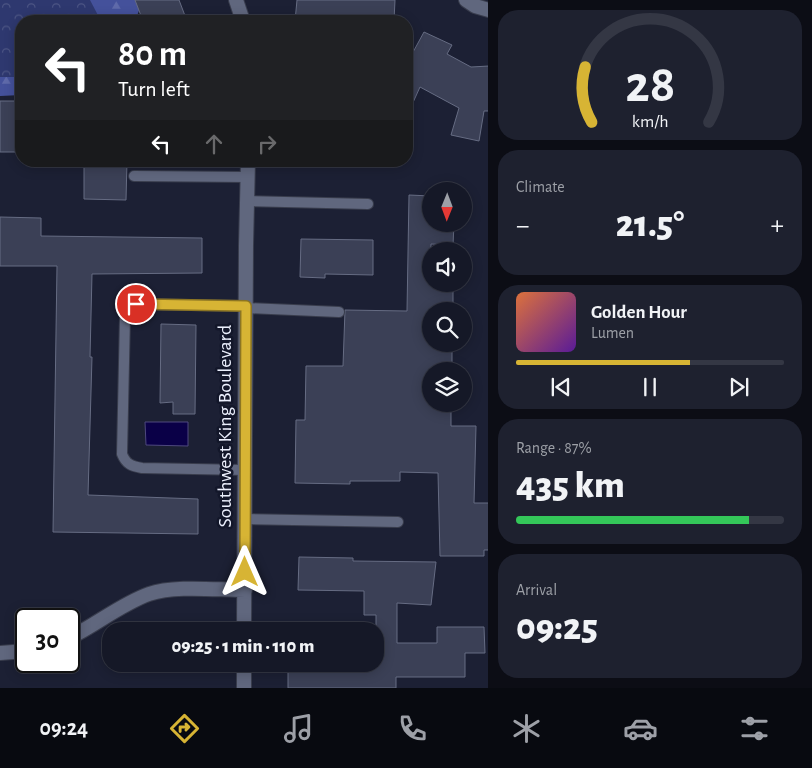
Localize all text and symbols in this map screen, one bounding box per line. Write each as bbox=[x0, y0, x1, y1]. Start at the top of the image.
icon: left bbox=[35, 35, 100, 100]
text: 80 m bbox=[118, 37, 187, 72]
text: 28 bbox=[625, 59, 675, 111]
text: Turn left bbox=[118, 78, 190, 100]
text: km/h bbox=[632, 113, 668, 131]
icon: left bbox=[147, 130, 175, 158]
icon: ahead bbox=[200, 130, 228, 158]
icon: right bbox=[253, 130, 281, 158]
text: Climate bbox=[516, 179, 565, 195]
north arrow bbox=[422, 182, 472, 232]
map controls bbox=[422, 182, 472, 412]
text: 21.5° bbox=[616, 206, 684, 244]
text: − bbox=[516, 212, 529, 240]
text: + bbox=[771, 212, 784, 240]
button: sound bbox=[422, 242, 472, 292]
pin bbox=[115, 283, 157, 325]
icon: arrive bbox=[122, 290, 150, 318]
button: search bbox=[422, 302, 472, 352]
text: Golden Hour bbox=[591, 303, 687, 322]
street label: Southwest King Boulevard bbox=[215, 325, 235, 527]
text: Lumen bbox=[591, 325, 634, 341]
button: layers bbox=[422, 362, 472, 412]
icon: previous bbox=[547, 373, 575, 401]
icon: pause bbox=[636, 373, 664, 401]
icon: next bbox=[725, 373, 753, 401]
text: Range · 87% bbox=[516, 440, 592, 456]
text: 435 km bbox=[516, 467, 625, 505]
position arrow bbox=[218, 545, 270, 597]
text: Arrival bbox=[516, 582, 557, 598]
speed limit sign: 30 bbox=[15, 608, 80, 673]
text: 09:25 bbox=[516, 609, 598, 647]
text: 09:25 · 1 min · 110 m bbox=[172, 637, 315, 656]
icon: directions bbox=[167, 711, 202, 746]
icon: music bbox=[281, 711, 316, 746]
icon: phone bbox=[395, 711, 430, 746]
icon: climate bbox=[509, 711, 544, 746]
icon: car bbox=[623, 711, 658, 746]
icon: filters bbox=[737, 711, 772, 746]
text: 09:24 bbox=[40, 717, 88, 739]

